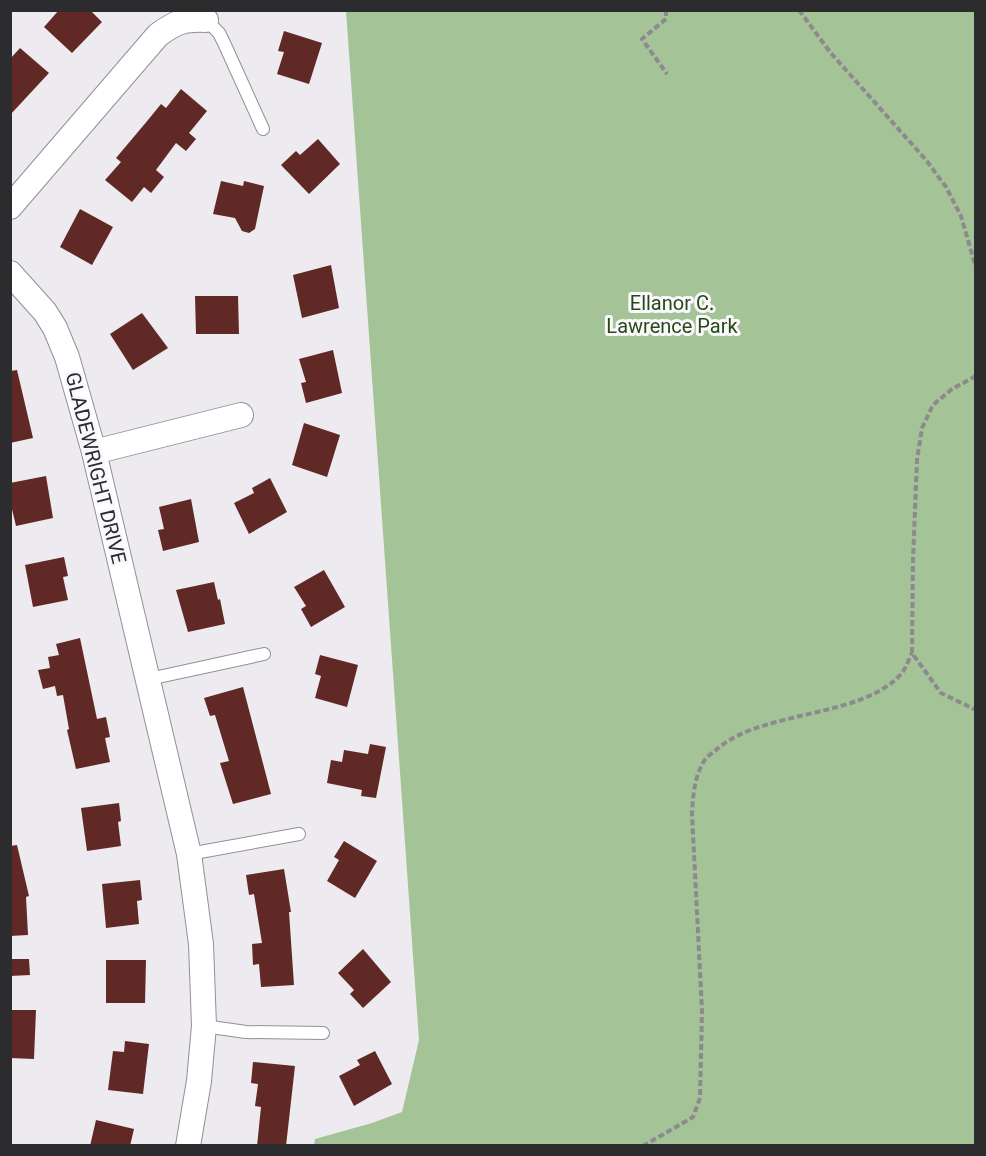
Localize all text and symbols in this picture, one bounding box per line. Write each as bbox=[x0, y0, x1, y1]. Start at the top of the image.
park label: Ellanor C. Lawrence Park bbox=[606, 291, 738, 338]
street label: GLADEWRIGHT DRIVE bbox=[61, 370, 131, 566]

